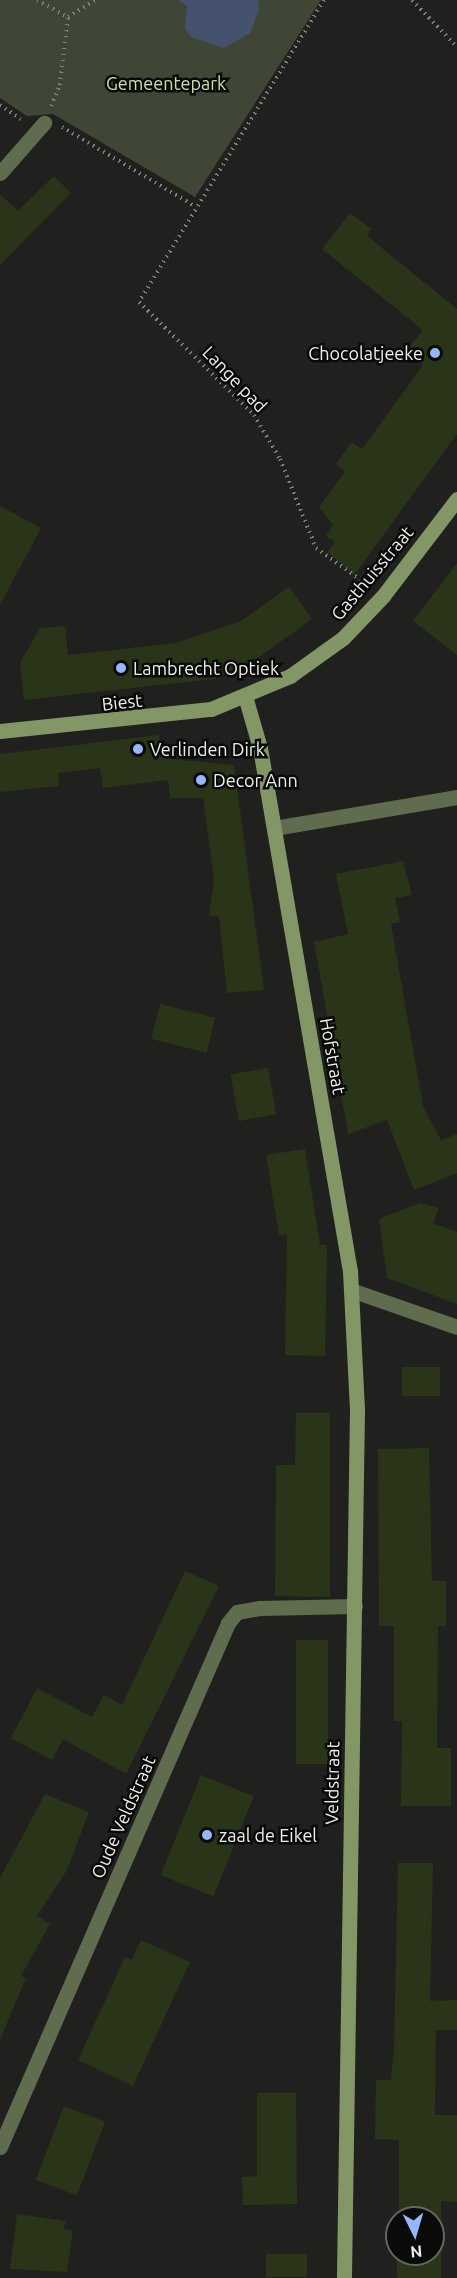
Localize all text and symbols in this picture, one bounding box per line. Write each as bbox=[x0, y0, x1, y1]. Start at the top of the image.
park label: Gemeentepark bbox=[106, 72, 226, 94]
street label: Lange pad bbox=[198, 341, 272, 417]
place label: Chocolatjeeke bbox=[308, 342, 423, 364]
marker: Chocolatjeeke bbox=[428, 346, 442, 360]
street label: Gasthuisstraat bbox=[326, 522, 418, 624]
place label: Lambrecht Optiek bbox=[133, 657, 279, 679]
marker: Lambrecht Optiek bbox=[114, 661, 128, 675]
street label: Biest bbox=[101, 689, 143, 715]
place label: Verlinden Dirk bbox=[150, 738, 265, 760]
marker: Verlinden Dirk bbox=[131, 742, 145, 756]
place label: Decor Ann bbox=[213, 769, 298, 791]
marker: Decor Ann bbox=[194, 773, 208, 787]
street label: Hofstraat bbox=[316, 1016, 350, 1096]
street label: Veldstraat bbox=[320, 1741, 344, 1825]
street label: Oude Veldstraat bbox=[86, 1752, 160, 1882]
place label: zaal de Eikel bbox=[219, 1824, 317, 1846]
marker: zaal de Eikel bbox=[200, 1828, 214, 1842]
north arrow bbox=[385, 2206, 445, 2266]
text: N bbox=[410, 2242, 423, 2261]

